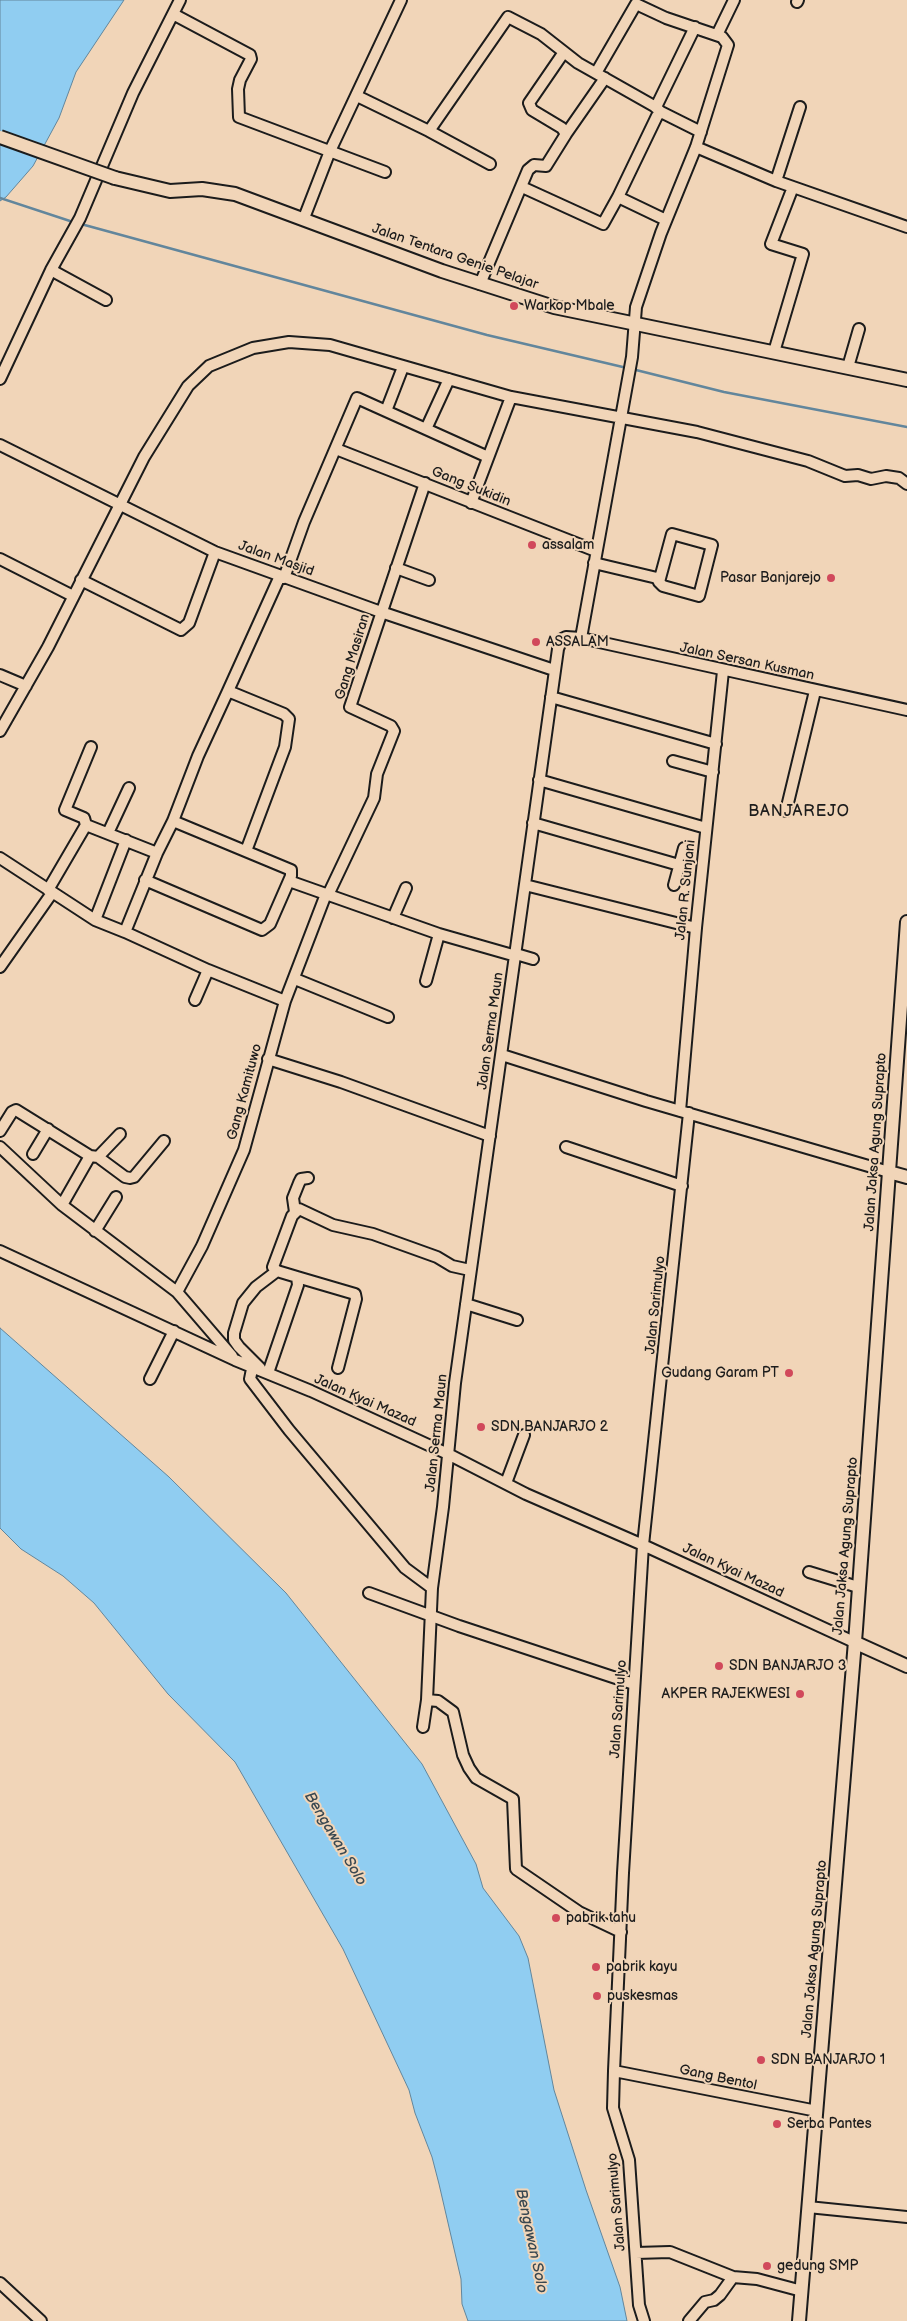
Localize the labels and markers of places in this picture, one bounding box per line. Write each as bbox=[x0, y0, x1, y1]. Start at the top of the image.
place label: Warkop Mbale bbox=[524, 298, 615, 314]
marker: Warkop Mbale bbox=[508, 300, 520, 312]
place label: assalam bbox=[542, 537, 594, 553]
marker: assalam bbox=[526, 539, 538, 551]
place label: Pasar Banjarejo bbox=[720, 570, 821, 586]
marker: Pasar Banjarejo bbox=[825, 572, 837, 584]
place label: ASSALAM bbox=[546, 634, 609, 650]
marker: ASSALAM bbox=[530, 636, 542, 648]
place label: Gudang Garam PT bbox=[661, 1365, 779, 1381]
marker: Gudang Garam PT bbox=[783, 1367, 795, 1379]
place label: SDN BANJARJO 2 bbox=[491, 1419, 608, 1435]
marker: SDN BANJARJO 2 bbox=[475, 1421, 487, 1433]
place label: SDN BANJARJO 3 bbox=[729, 1658, 846, 1674]
marker: SDN BANJARJO 3 bbox=[713, 1660, 725, 1672]
place label: AKPER RAJEKWESI bbox=[662, 1686, 790, 1702]
marker: AKPER RAJEKWESI bbox=[794, 1688, 806, 1700]
place label: pabrik tahu bbox=[566, 1910, 636, 1926]
marker: pabrik tahu bbox=[550, 1912, 562, 1924]
place label: pabrik kayu bbox=[606, 1959, 678, 1975]
marker: pabrik kayu bbox=[590, 1961, 602, 1973]
place label: puskesmas bbox=[607, 1988, 678, 2004]
marker: puskesmas bbox=[591, 1990, 603, 2002]
place label: SDN BANJARJO 1 bbox=[771, 2052, 885, 2068]
marker: SDN BANJARJO 1 bbox=[755, 2054, 767, 2066]
place label: Serba Pantes bbox=[787, 2116, 872, 2132]
marker: Serba Pantes bbox=[771, 2118, 783, 2130]
place label: gedung SMP bbox=[777, 2258, 858, 2274]
marker: gedung SMP bbox=[761, 2260, 773, 2272]

